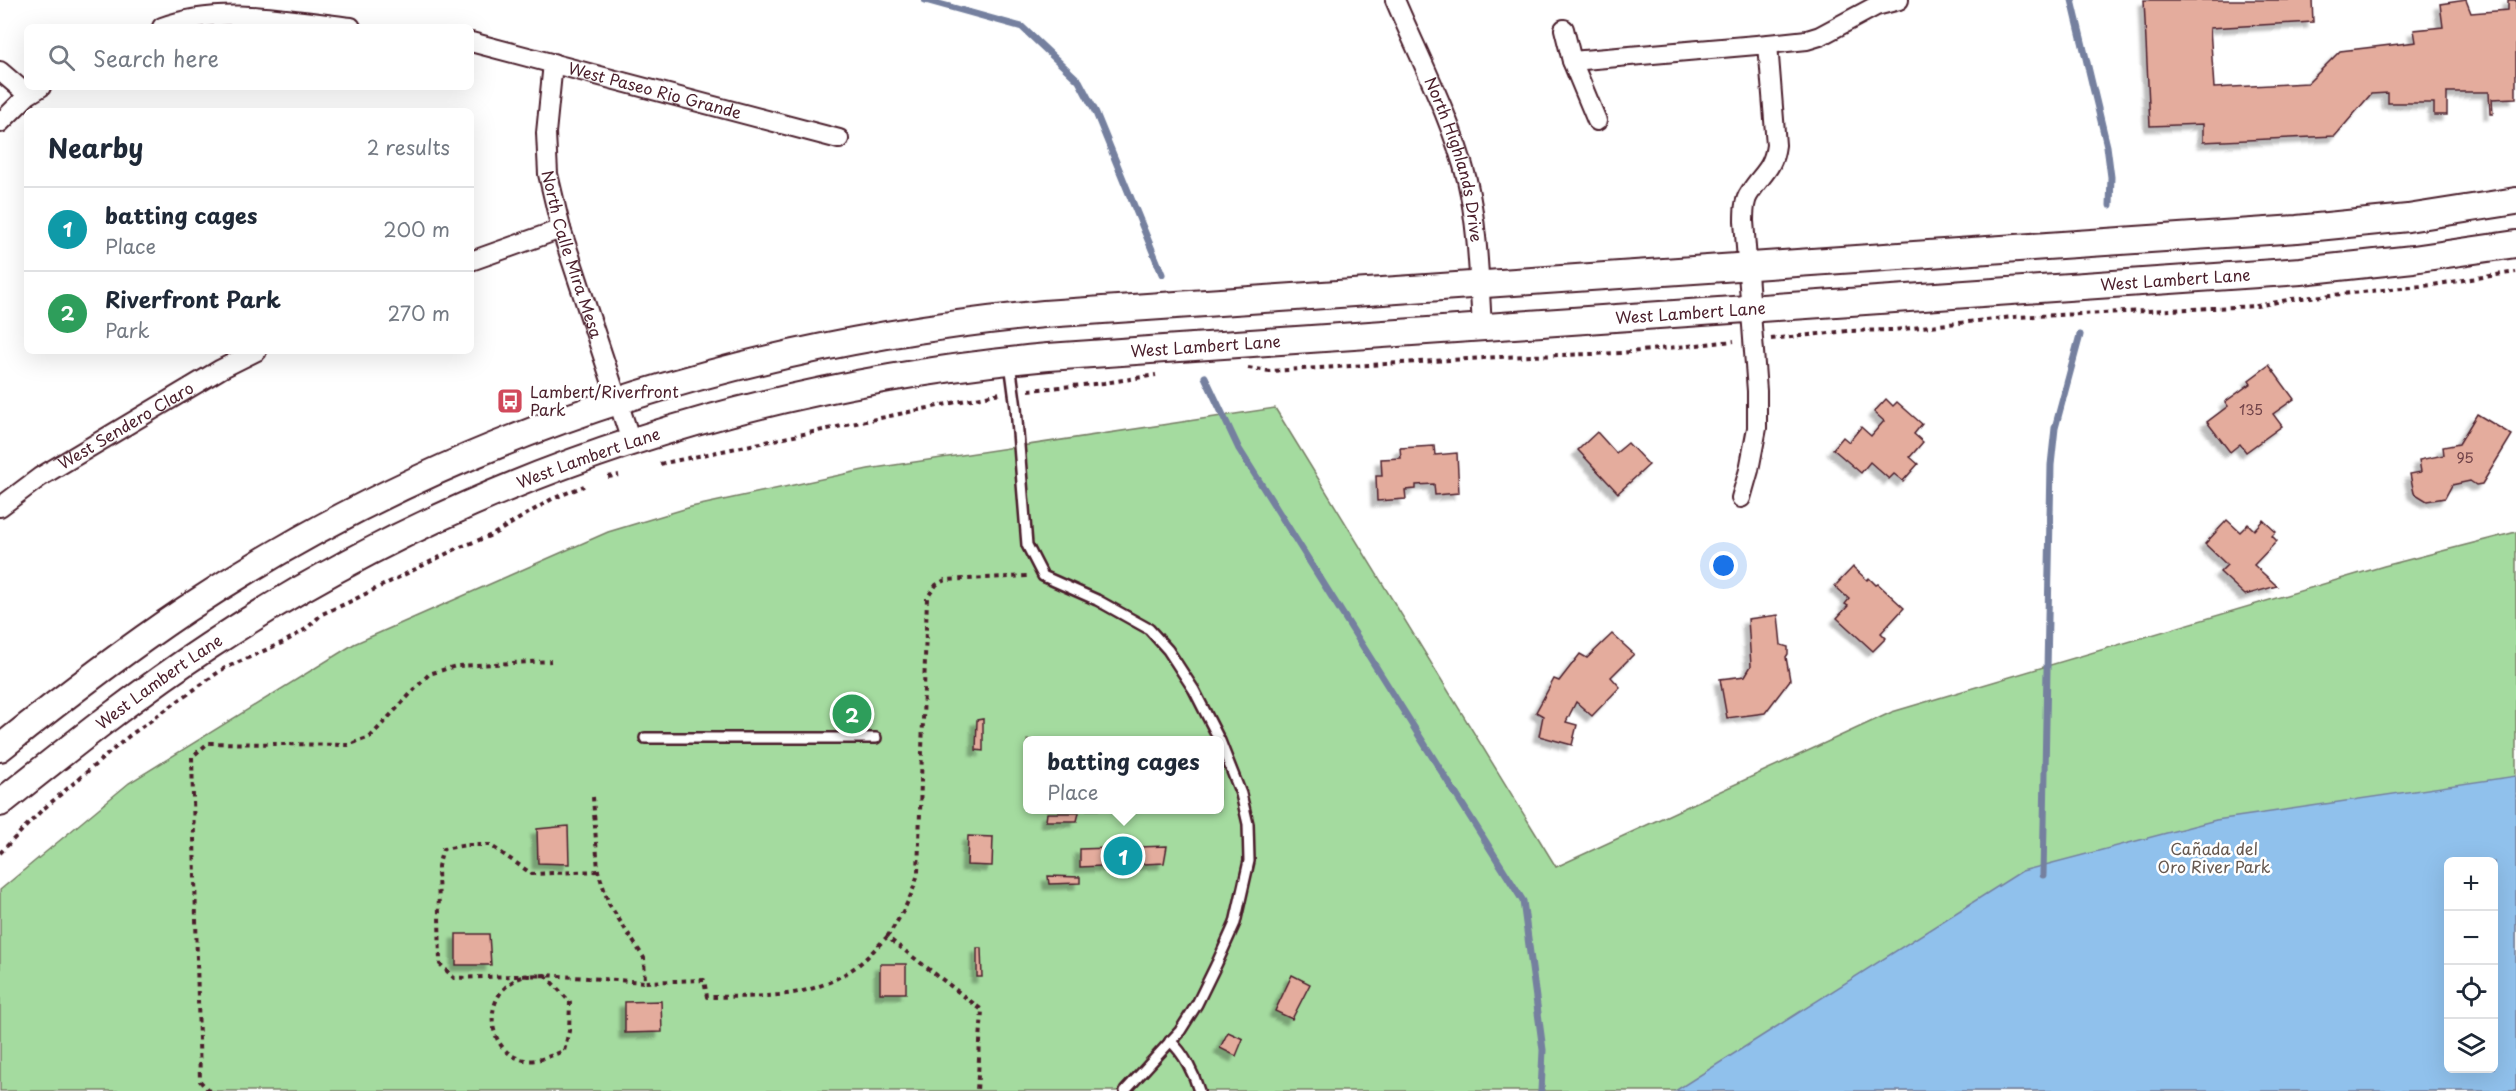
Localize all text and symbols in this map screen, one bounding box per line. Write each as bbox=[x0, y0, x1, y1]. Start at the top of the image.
search box bbox=[24, 24, 474, 90]
icon: search bbox=[45, 41, 78, 74]
text: Search here bbox=[93, 41, 219, 74]
street label: West Paseo Rio Grande bbox=[566, 55, 744, 124]
street label: North Highlands Drive bbox=[1419, 73, 1490, 243]
text: Nearby bbox=[48, 128, 143, 167]
text: 2 results bbox=[367, 132, 450, 162]
street label: North Calle Mira Mesa bbox=[536, 168, 609, 341]
text: batting cages bbox=[105, 198, 258, 231]
text: 1 bbox=[63, 214, 72, 244]
text: 200 m bbox=[383, 214, 450, 244]
text: Place bbox=[105, 231, 156, 261]
street label: West Lambert Lane bbox=[2099, 262, 2251, 296]
text: Riverfront Park bbox=[105, 282, 281, 315]
street label: West Lambert Lane bbox=[1615, 295, 1766, 329]
text: 2 bbox=[60, 298, 75, 328]
text: 270 m bbox=[387, 298, 450, 328]
text: Park bbox=[105, 315, 150, 345]
street label: West Lambert Lane bbox=[1130, 328, 1281, 362]
street label: West Sendero Claro bbox=[53, 375, 198, 475]
place label: Lambert/Riverfront Park bbox=[530, 379, 679, 421]
bus stop icon: Lambert/Riverfront Park bbox=[495, 386, 525, 416]
house number: 135 bbox=[2239, 399, 2263, 420]
street label: West Lambert Lane bbox=[513, 421, 663, 494]
house number: 95 bbox=[2456, 447, 2474, 468]
your location bbox=[1709, 551, 1738, 580]
street label: West Lambert Lane bbox=[90, 628, 227, 735]
pin: 2 bbox=[832, 692, 872, 736]
popup bbox=[1023, 736, 1224, 814]
text: batting cages bbox=[1047, 744, 1200, 777]
text: Place bbox=[1047, 777, 1098, 807]
pin: 1 bbox=[1104, 834, 1142, 878]
park label: Cañada del Oro River Park bbox=[2158, 836, 2271, 878]
map controls bbox=[2444, 857, 2498, 1073]
button: + bbox=[2444, 857, 2498, 911]
button: − bbox=[2444, 911, 2498, 965]
button: locate bbox=[2444, 965, 2498, 1019]
button: layers bbox=[2444, 1019, 2498, 1073]

